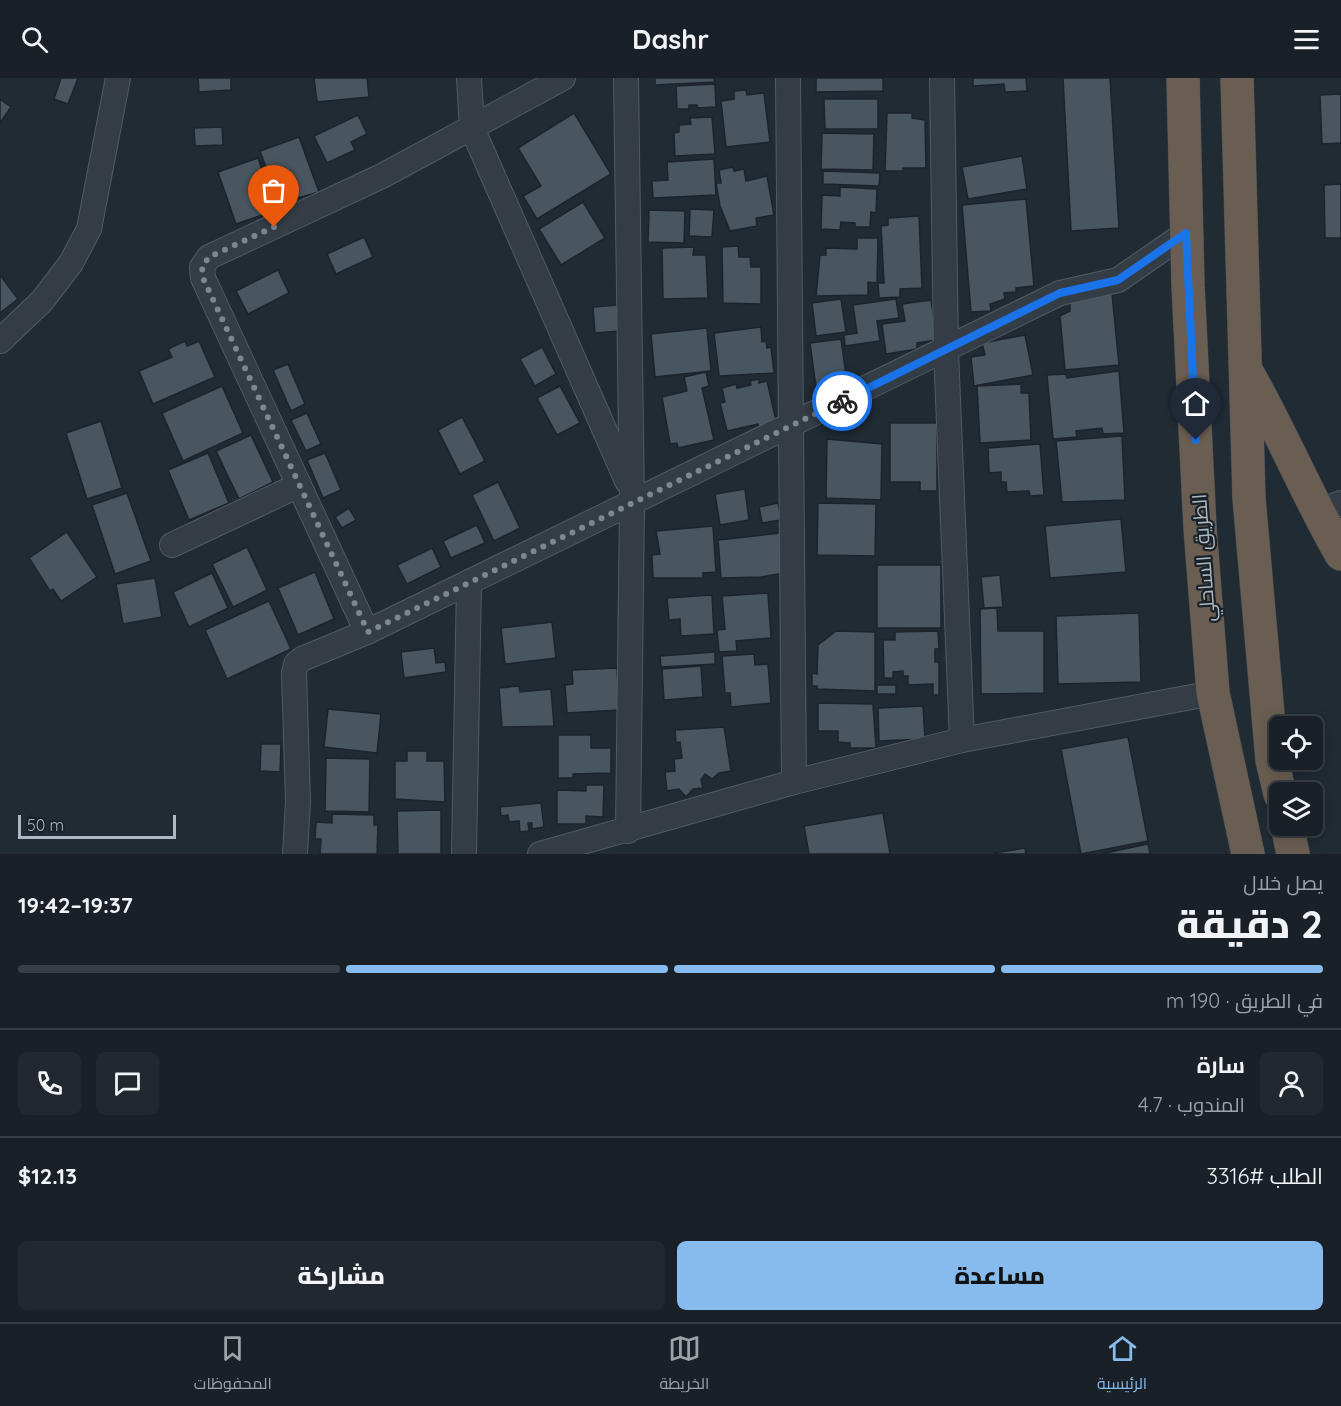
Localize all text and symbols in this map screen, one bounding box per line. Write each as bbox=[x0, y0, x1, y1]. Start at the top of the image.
text: Dashr bbox=[632, 22, 709, 56]
icon: search bbox=[18, 23, 51, 56]
icon: menu bbox=[1290, 23, 1323, 56]
pin bbox=[248, 165, 299, 227]
icon: bag bbox=[257, 174, 290, 207]
courier bbox=[812, 371, 872, 431]
pin bbox=[1170, 378, 1221, 440]
icon: bike bbox=[826, 385, 859, 418]
icon: home bbox=[1179, 387, 1212, 420]
street label: الطريق الساحلي bbox=[1186, 493, 1224, 623]
map controls bbox=[1269, 716, 1323, 836]
button: locate bbox=[1269, 716, 1323, 770]
button: layers bbox=[1269, 782, 1323, 836]
scale bar bbox=[18, 812, 176, 840]
text: 50 m bbox=[27, 815, 64, 835]
text: يصل خلال bbox=[1243, 870, 1323, 895]
text: 19:37–19:42 bbox=[18, 891, 133, 919]
text: 2 دقيقة bbox=[1177, 899, 1323, 948]
text: في الطريق · 190 m bbox=[1166, 988, 1323, 1013]
text: سارة bbox=[1197, 1051, 1245, 1079]
button: phone bbox=[18, 1052, 81, 1115]
button: chat bbox=[96, 1052, 159, 1115]
button: person bbox=[1260, 1052, 1323, 1115]
text: المندوب · 4.7 bbox=[1138, 1092, 1245, 1117]
text: $12.13 bbox=[18, 1162, 77, 1190]
text: الطلب #3316 bbox=[1206, 1162, 1323, 1190]
button: مشاركة bbox=[18, 1241, 665, 1310]
button: مساعدة bbox=[677, 1241, 1323, 1310]
tab: المحفوظات bbox=[194, 1332, 272, 1398]
tab: الخريطة bbox=[659, 1332, 709, 1398]
tab: الرئيسية bbox=[1097, 1332, 1147, 1398]

